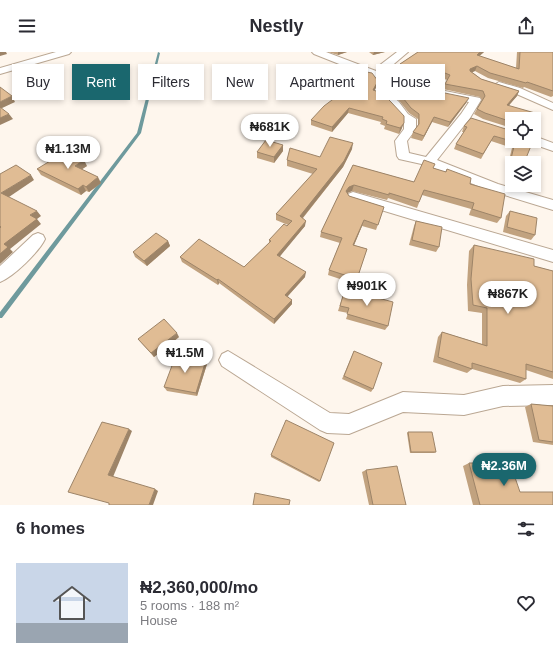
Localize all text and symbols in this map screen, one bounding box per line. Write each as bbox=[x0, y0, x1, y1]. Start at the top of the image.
icon: menu bbox=[16, 15, 38, 37]
icon: share bbox=[515, 15, 537, 37]
text: Nestly bbox=[249, 16, 304, 36]
chip: Buy bbox=[12, 64, 64, 100]
chip: Rent bbox=[72, 64, 130, 100]
chip: Filters bbox=[138, 64, 204, 100]
chip: New bbox=[212, 64, 268, 100]
chip: Apartment bbox=[276, 64, 368, 100]
chip: House bbox=[376, 64, 445, 100]
map controls bbox=[505, 112, 541, 192]
button: locate bbox=[505, 112, 541, 148]
pin: ₦681K bbox=[242, 114, 298, 148]
text: ₦681K bbox=[250, 119, 290, 134]
pin: ₦1.13M bbox=[35, 136, 101, 170]
text: ₦1.13M bbox=[45, 141, 91, 156]
button: layers bbox=[505, 156, 541, 192]
pin: ₦901K bbox=[339, 273, 395, 307]
text: ₦901K bbox=[347, 278, 387, 293]
pin: ₦867K bbox=[480, 281, 536, 315]
text: ₦867K bbox=[488, 286, 528, 301]
pin: ₦1.5M bbox=[157, 340, 213, 374]
text: ₦1.5M bbox=[166, 345, 204, 360]
pin: ₦2.36M bbox=[471, 453, 537, 487]
text: ₦2.36M bbox=[481, 458, 527, 473]
icon: filters bbox=[515, 518, 537, 540]
text: 6 homes bbox=[16, 519, 85, 538]
text: ₦2,360,000/mo bbox=[140, 578, 258, 597]
icon: home bbox=[48, 579, 96, 627]
icon: heart bbox=[515, 592, 537, 614]
text: 5 rooms · 188 m² bbox=[140, 598, 239, 613]
text: House bbox=[140, 613, 178, 628]

